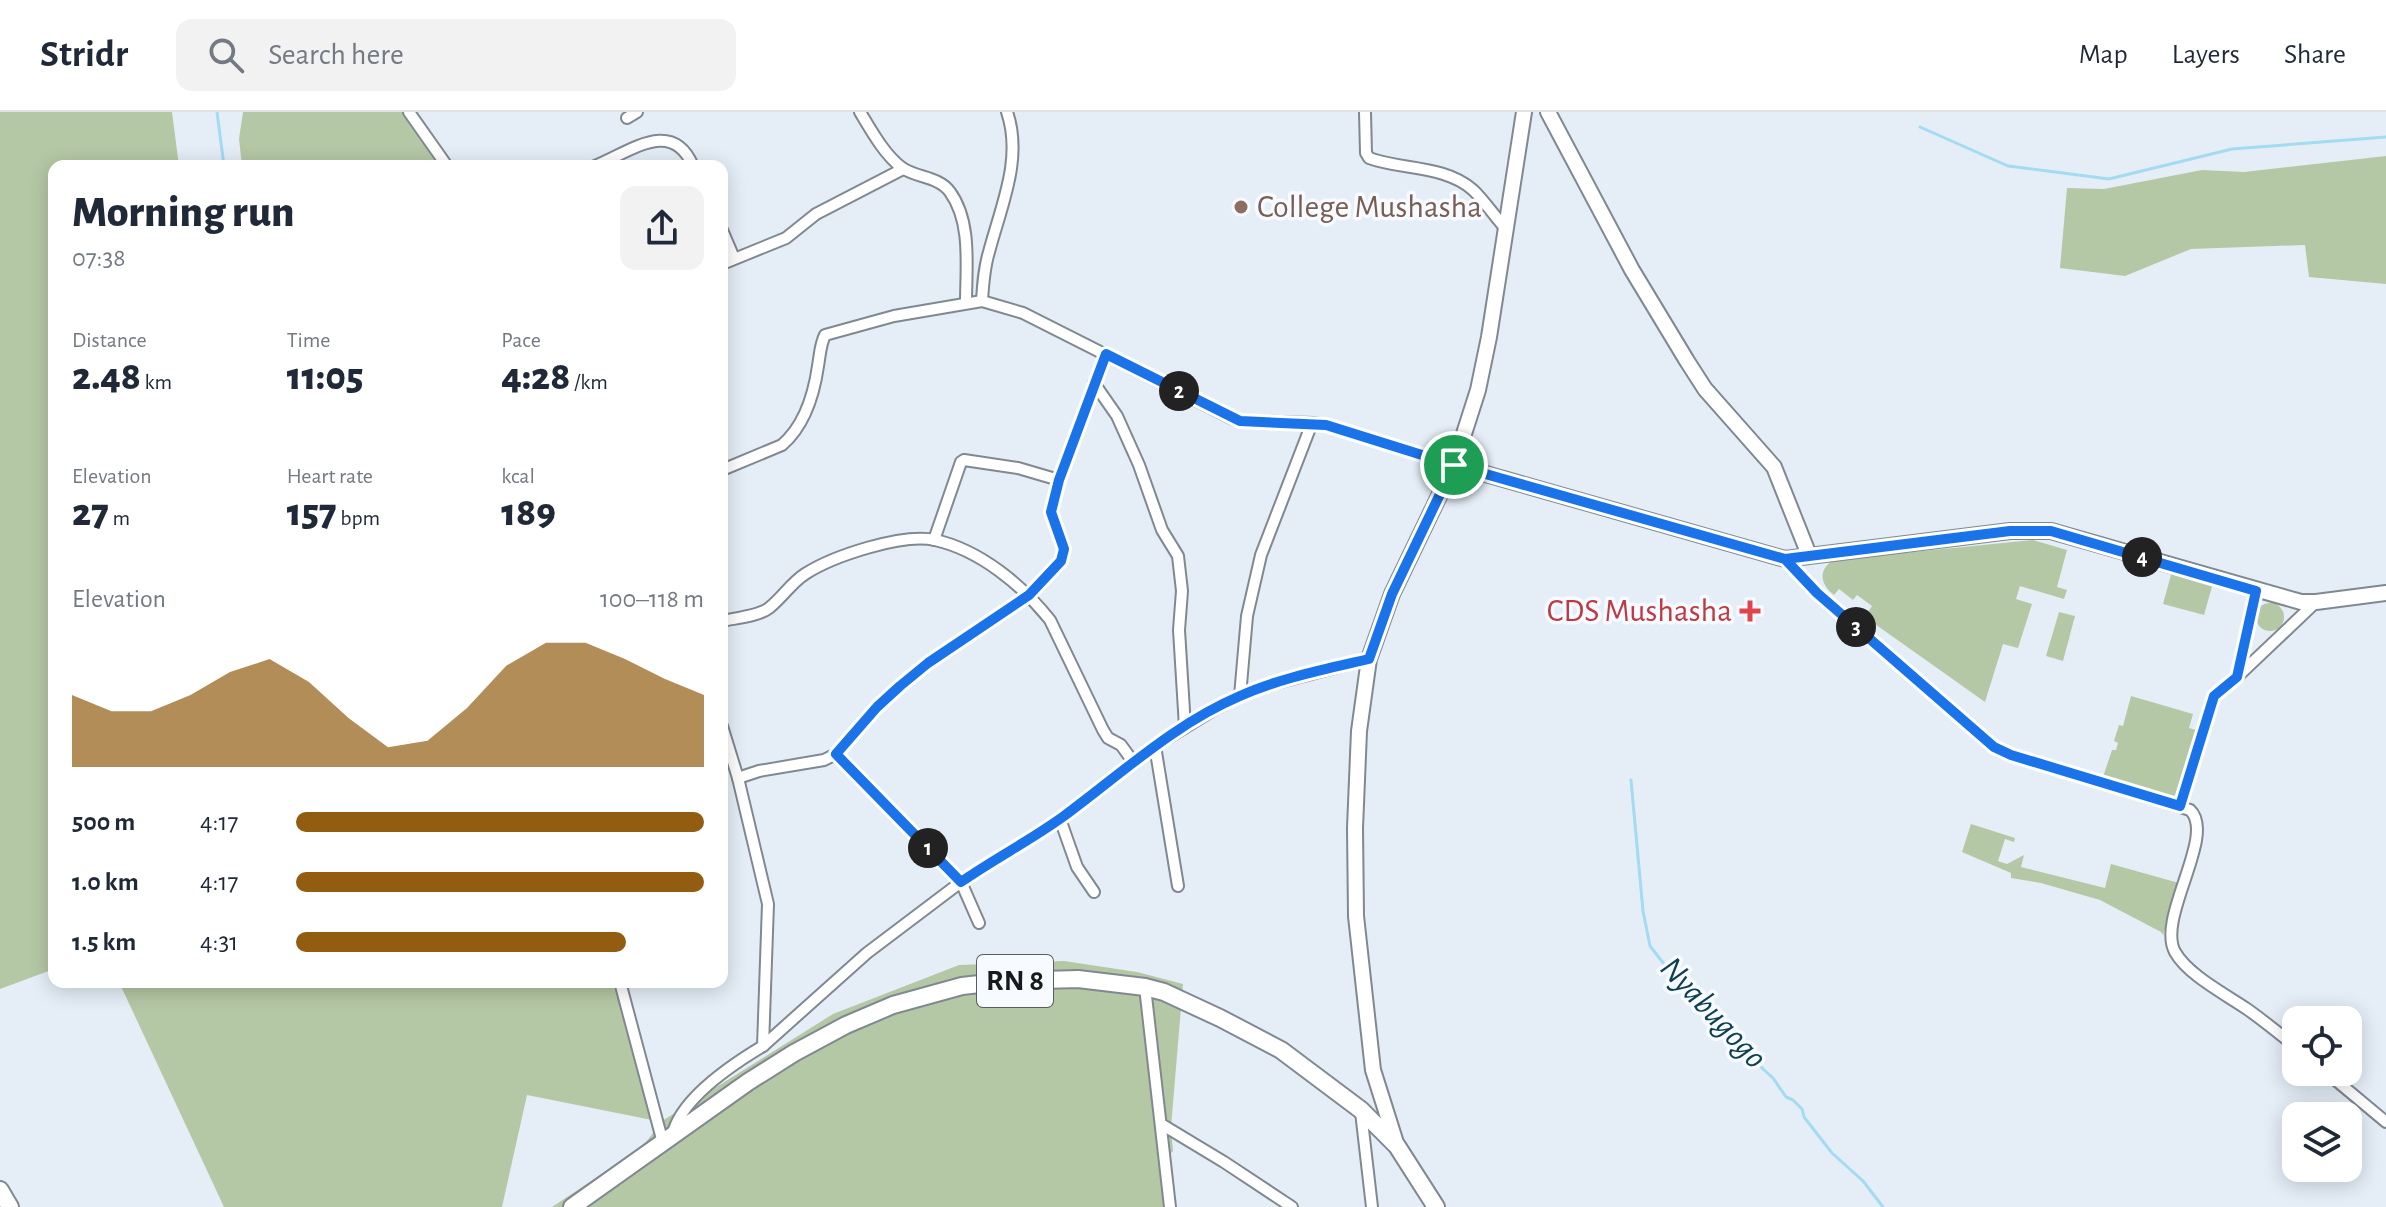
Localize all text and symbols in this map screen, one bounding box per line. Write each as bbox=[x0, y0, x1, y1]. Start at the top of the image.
search box bbox=[176, 19, 736, 91]
icon: search bbox=[204, 33, 248, 77]
text: Stridr bbox=[40, 36, 128, 74]
text: Search here bbox=[268, 40, 404, 70]
text: Map bbox=[2079, 41, 2128, 69]
text: Layers bbox=[2172, 41, 2240, 69]
text: Share bbox=[2284, 41, 2346, 69]
button: share bbox=[620, 186, 704, 270]
text: Morning run bbox=[72, 191, 295, 235]
place label: College Mushasha bbox=[1257, 191, 1482, 223]
marker: College Mushasha bbox=[1232, 198, 1250, 216]
text: 07:38 bbox=[72, 245, 126, 271]
text: Distance bbox=[72, 329, 147, 351]
text: Time bbox=[287, 329, 331, 351]
text: Pace bbox=[501, 329, 541, 351]
text: 2.48 bbox=[72, 357, 141, 397]
text: 11:05 bbox=[287, 357, 363, 397]
text: 4:28 bbox=[501, 357, 570, 397]
text: km bbox=[141, 371, 172, 393]
text: /km bbox=[570, 371, 608, 393]
pin: 2 bbox=[1159, 371, 1199, 411]
text: 2 bbox=[1174, 380, 1184, 402]
pin bbox=[1420, 431, 1488, 499]
icon: arrive bbox=[1432, 443, 1476, 487]
text: Elevation bbox=[72, 465, 152, 487]
text: Heart rate bbox=[287, 465, 373, 487]
text: kcal bbox=[501, 465, 535, 487]
text: 27 bbox=[72, 493, 109, 533]
text: 157 bbox=[287, 493, 337, 533]
text: 189 bbox=[501, 493, 556, 533]
text: m bbox=[109, 507, 130, 529]
text: bpm bbox=[337, 507, 380, 529]
pin: 4 bbox=[2122, 537, 2162, 577]
text: 4 bbox=[2136, 546, 2148, 568]
text: Elevation bbox=[72, 586, 166, 612]
text: 100–118 m bbox=[600, 586, 704, 612]
place label: CDS Mushasha bbox=[1547, 595, 1732, 627]
marker: CDS Mushasha bbox=[1739, 600, 1761, 622]
pin: 3 bbox=[1836, 607, 1876, 647]
text: 3 bbox=[1851, 616, 1861, 638]
text: 500 m bbox=[72, 809, 135, 835]
text: 4:17 bbox=[200, 809, 238, 835]
pin: 1 bbox=[908, 828, 948, 868]
text: 1 bbox=[924, 837, 932, 859]
text: 1.0 km bbox=[72, 869, 139, 895]
text: 4:17 bbox=[200, 869, 238, 895]
text: 1.5 km bbox=[72, 929, 136, 955]
text: 4:31 bbox=[200, 929, 238, 955]
water label: Nyabugogo bbox=[1653, 951, 1773, 1075]
road number: RN 8 bbox=[977, 955, 1053, 1007]
map controls bbox=[2282, 1006, 2362, 1182]
button: locate bbox=[2282, 1006, 2362, 1086]
button: layers bbox=[2282, 1102, 2362, 1182]

